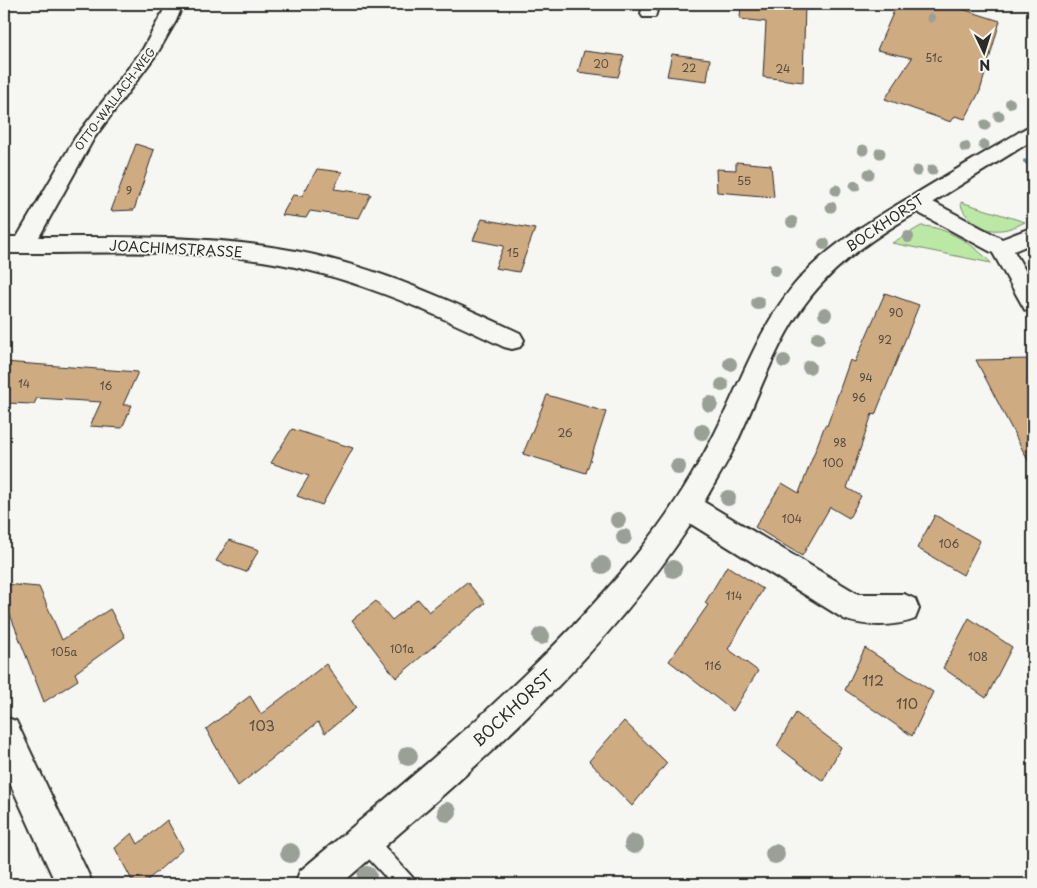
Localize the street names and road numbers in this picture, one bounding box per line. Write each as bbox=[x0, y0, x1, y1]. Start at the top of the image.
street label: OTTO-WALLACH-WEG bbox=[70, 44, 159, 154]
street label: BOCKHORST bbox=[841, 188, 929, 257]
street label: JOACHIMSTRASSE bbox=[109, 235, 243, 262]
street label: BOCKHORST bbox=[466, 663, 558, 751]

